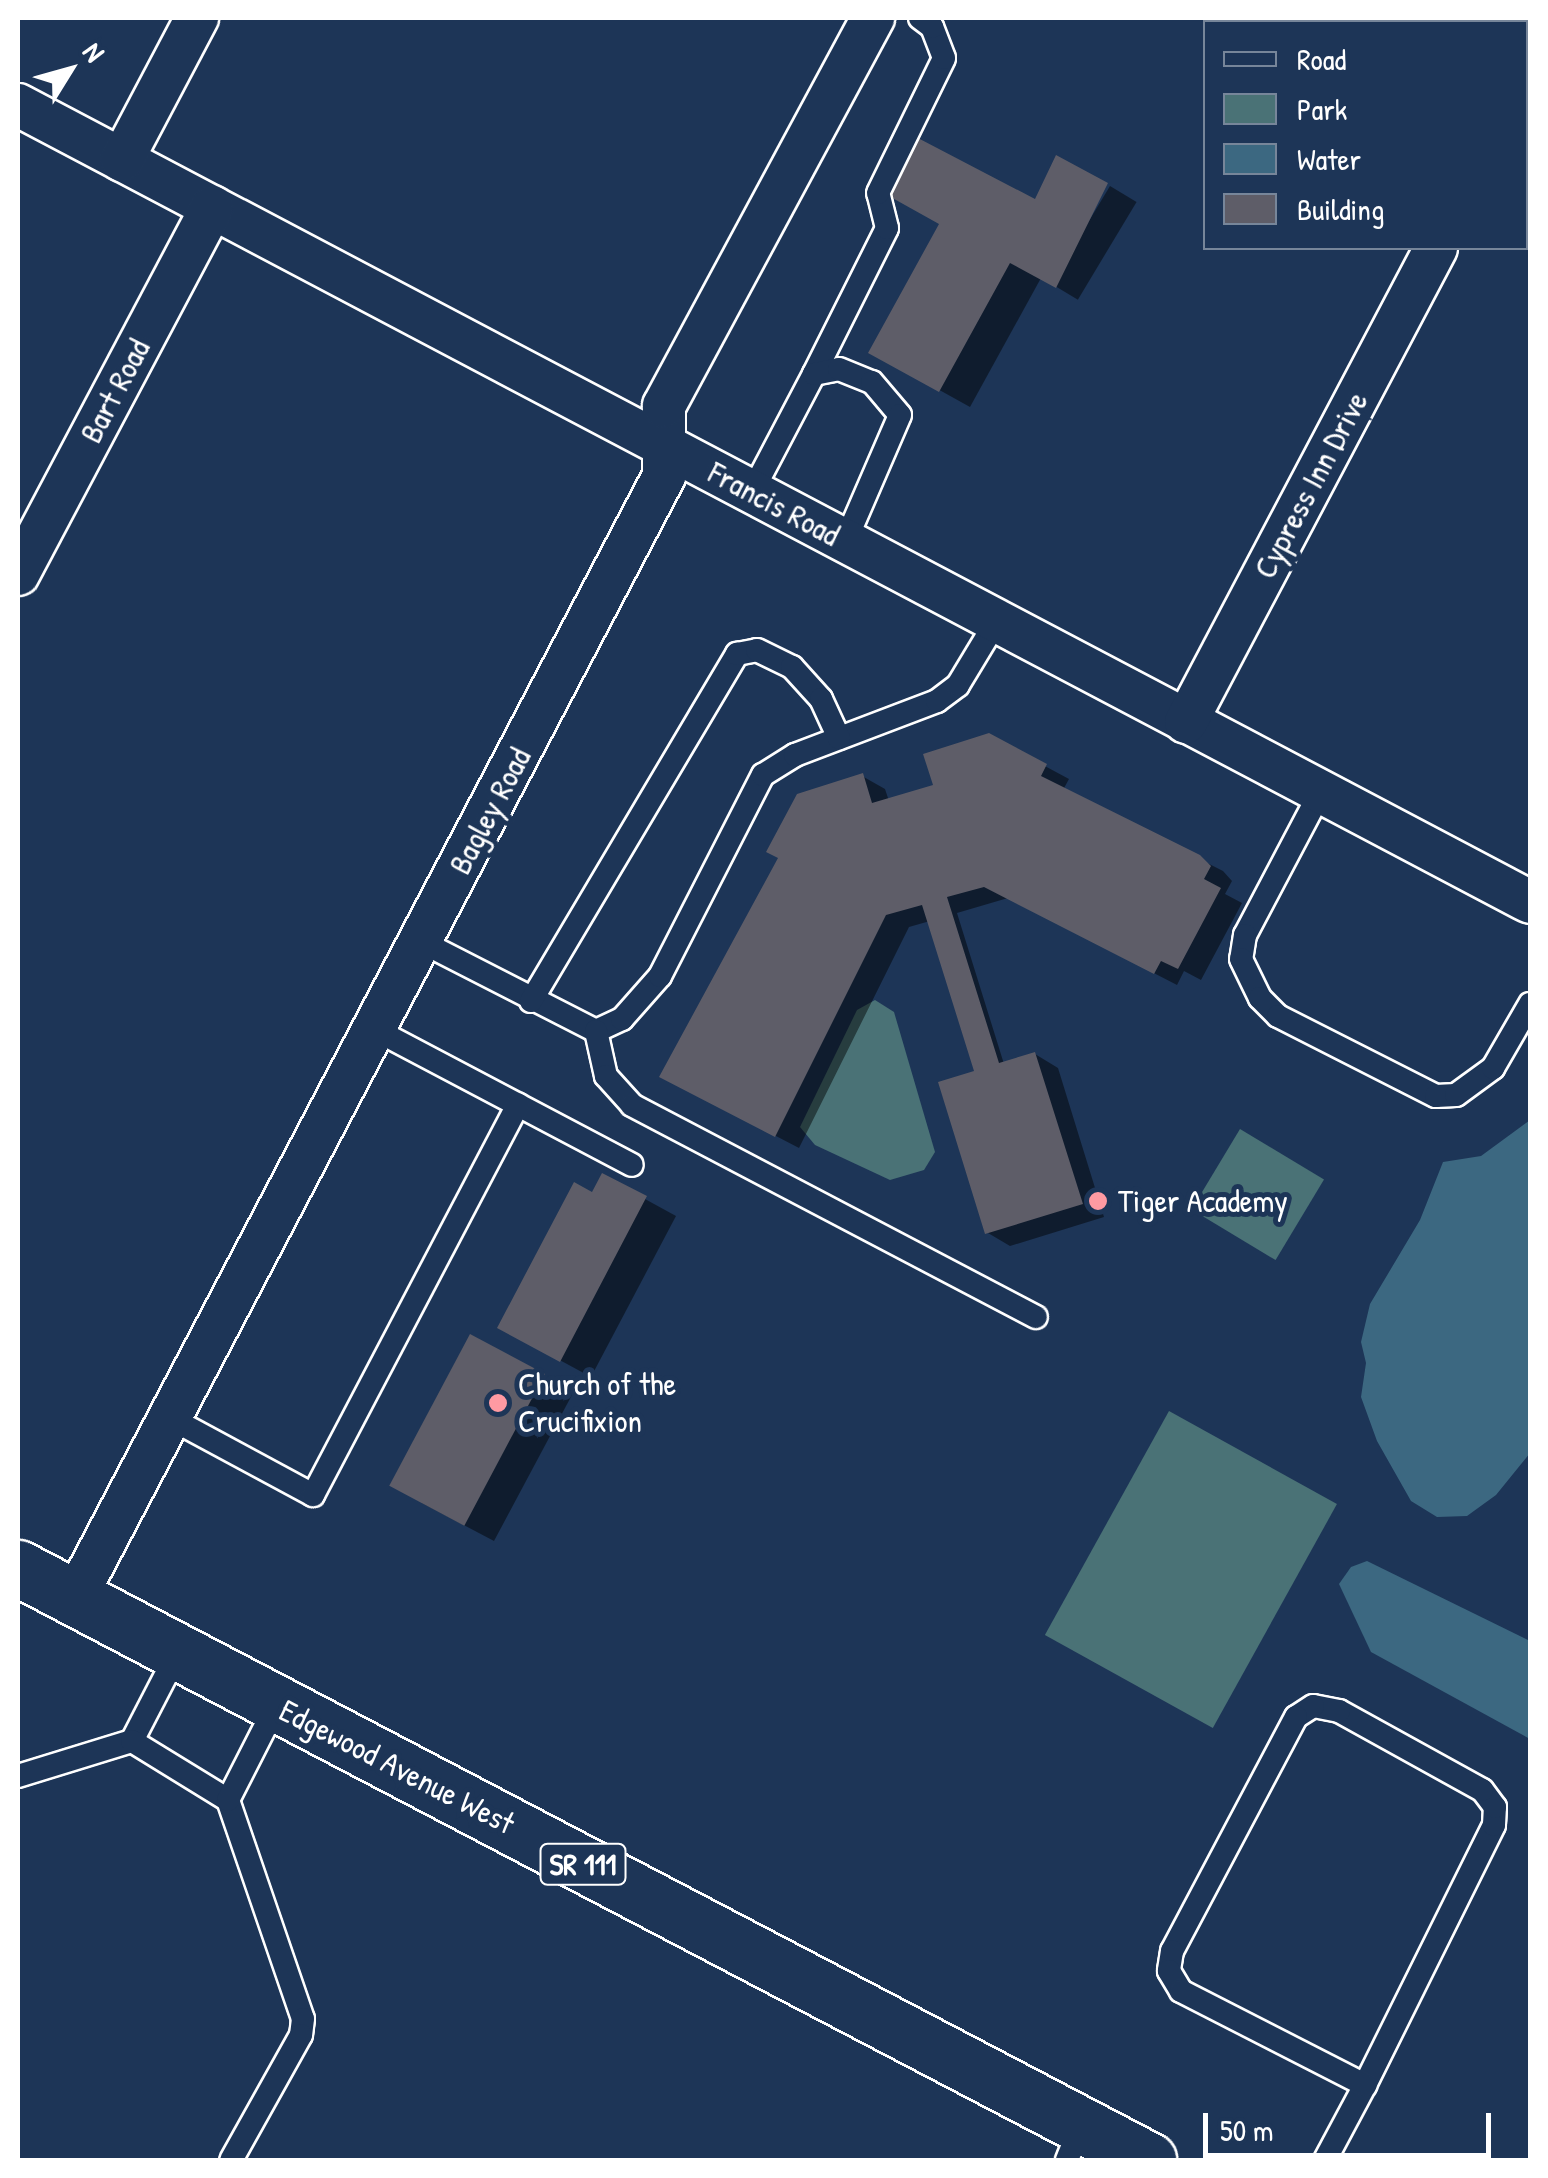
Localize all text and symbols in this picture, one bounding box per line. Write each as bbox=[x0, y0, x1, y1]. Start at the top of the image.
north arrow bbox=[20, 20, 120, 120]
legend bbox=[1203, 20, 1528, 250]
text: N bbox=[74, 35, 114, 69]
text: Road bbox=[1297, 39, 1346, 79]
text: Park bbox=[1297, 89, 1347, 129]
text: Water bbox=[1297, 139, 1361, 179]
text: Building bbox=[1297, 189, 1384, 229]
street label: Bart Road bbox=[72, 333, 158, 449]
street label: Cypress Inn Drive bbox=[1246, 385, 1376, 585]
street label: Francis Road bbox=[702, 453, 846, 555]
street label: Bagley Road bbox=[441, 741, 539, 881]
place label: Tiger Academy bbox=[1118, 1182, 1288, 1220]
marker: Tiger Academy bbox=[1087, 1190, 1109, 1212]
place label: Church of the Crucifixion bbox=[518, 1366, 676, 1441]
marker: Church of the Crucifixion bbox=[487, 1392, 509, 1414]
street label: Edgewood Avenue West bbox=[273, 1691, 521, 1843]
road number: SR 111 bbox=[538, 1839, 628, 1889]
scale bar bbox=[1208, 2093, 1496, 2155]
text: 50 m bbox=[1220, 2110, 1273, 2150]

